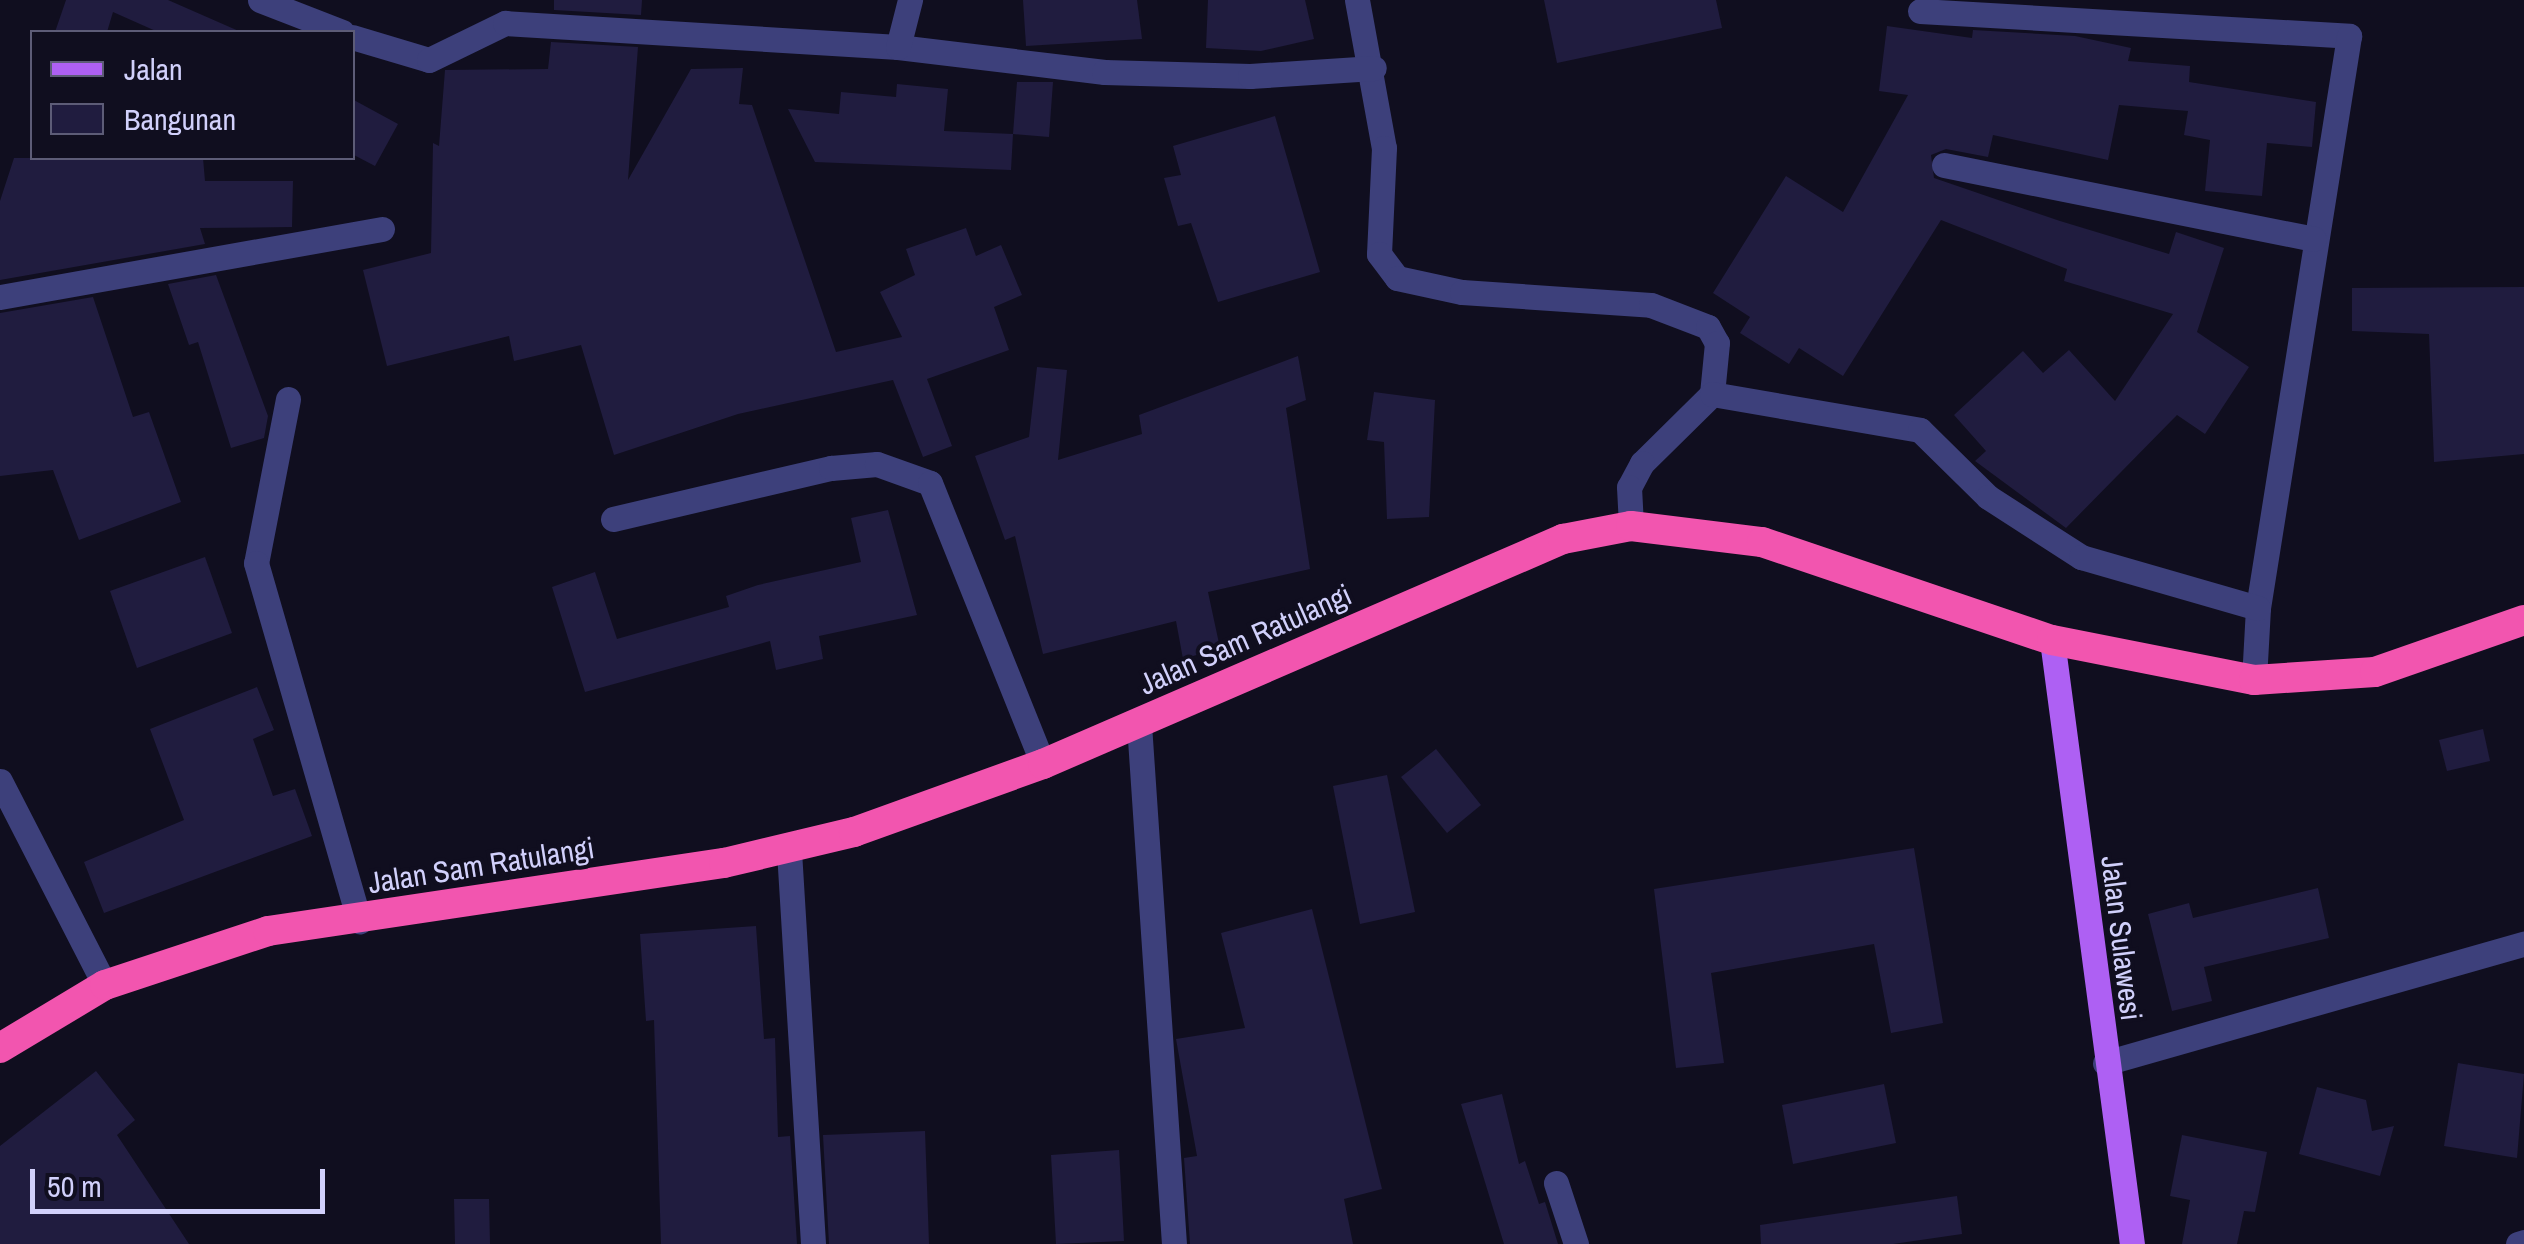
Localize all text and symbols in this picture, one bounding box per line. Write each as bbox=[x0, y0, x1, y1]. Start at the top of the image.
legend bbox=[30, 30, 355, 160]
text: Jalan bbox=[124, 49, 183, 89]
text: Bangunan bbox=[124, 99, 236, 139]
street label: Jalan Sam Ratulangi bbox=[1133, 576, 1357, 702]
street label: Jalan Sam Ratulangi bbox=[365, 829, 597, 901]
street label: Jalan Sulawesi bbox=[2094, 854, 2150, 1022]
scale bar bbox=[35, 1149, 330, 1211]
text: 50 m bbox=[47, 1166, 102, 1206]

